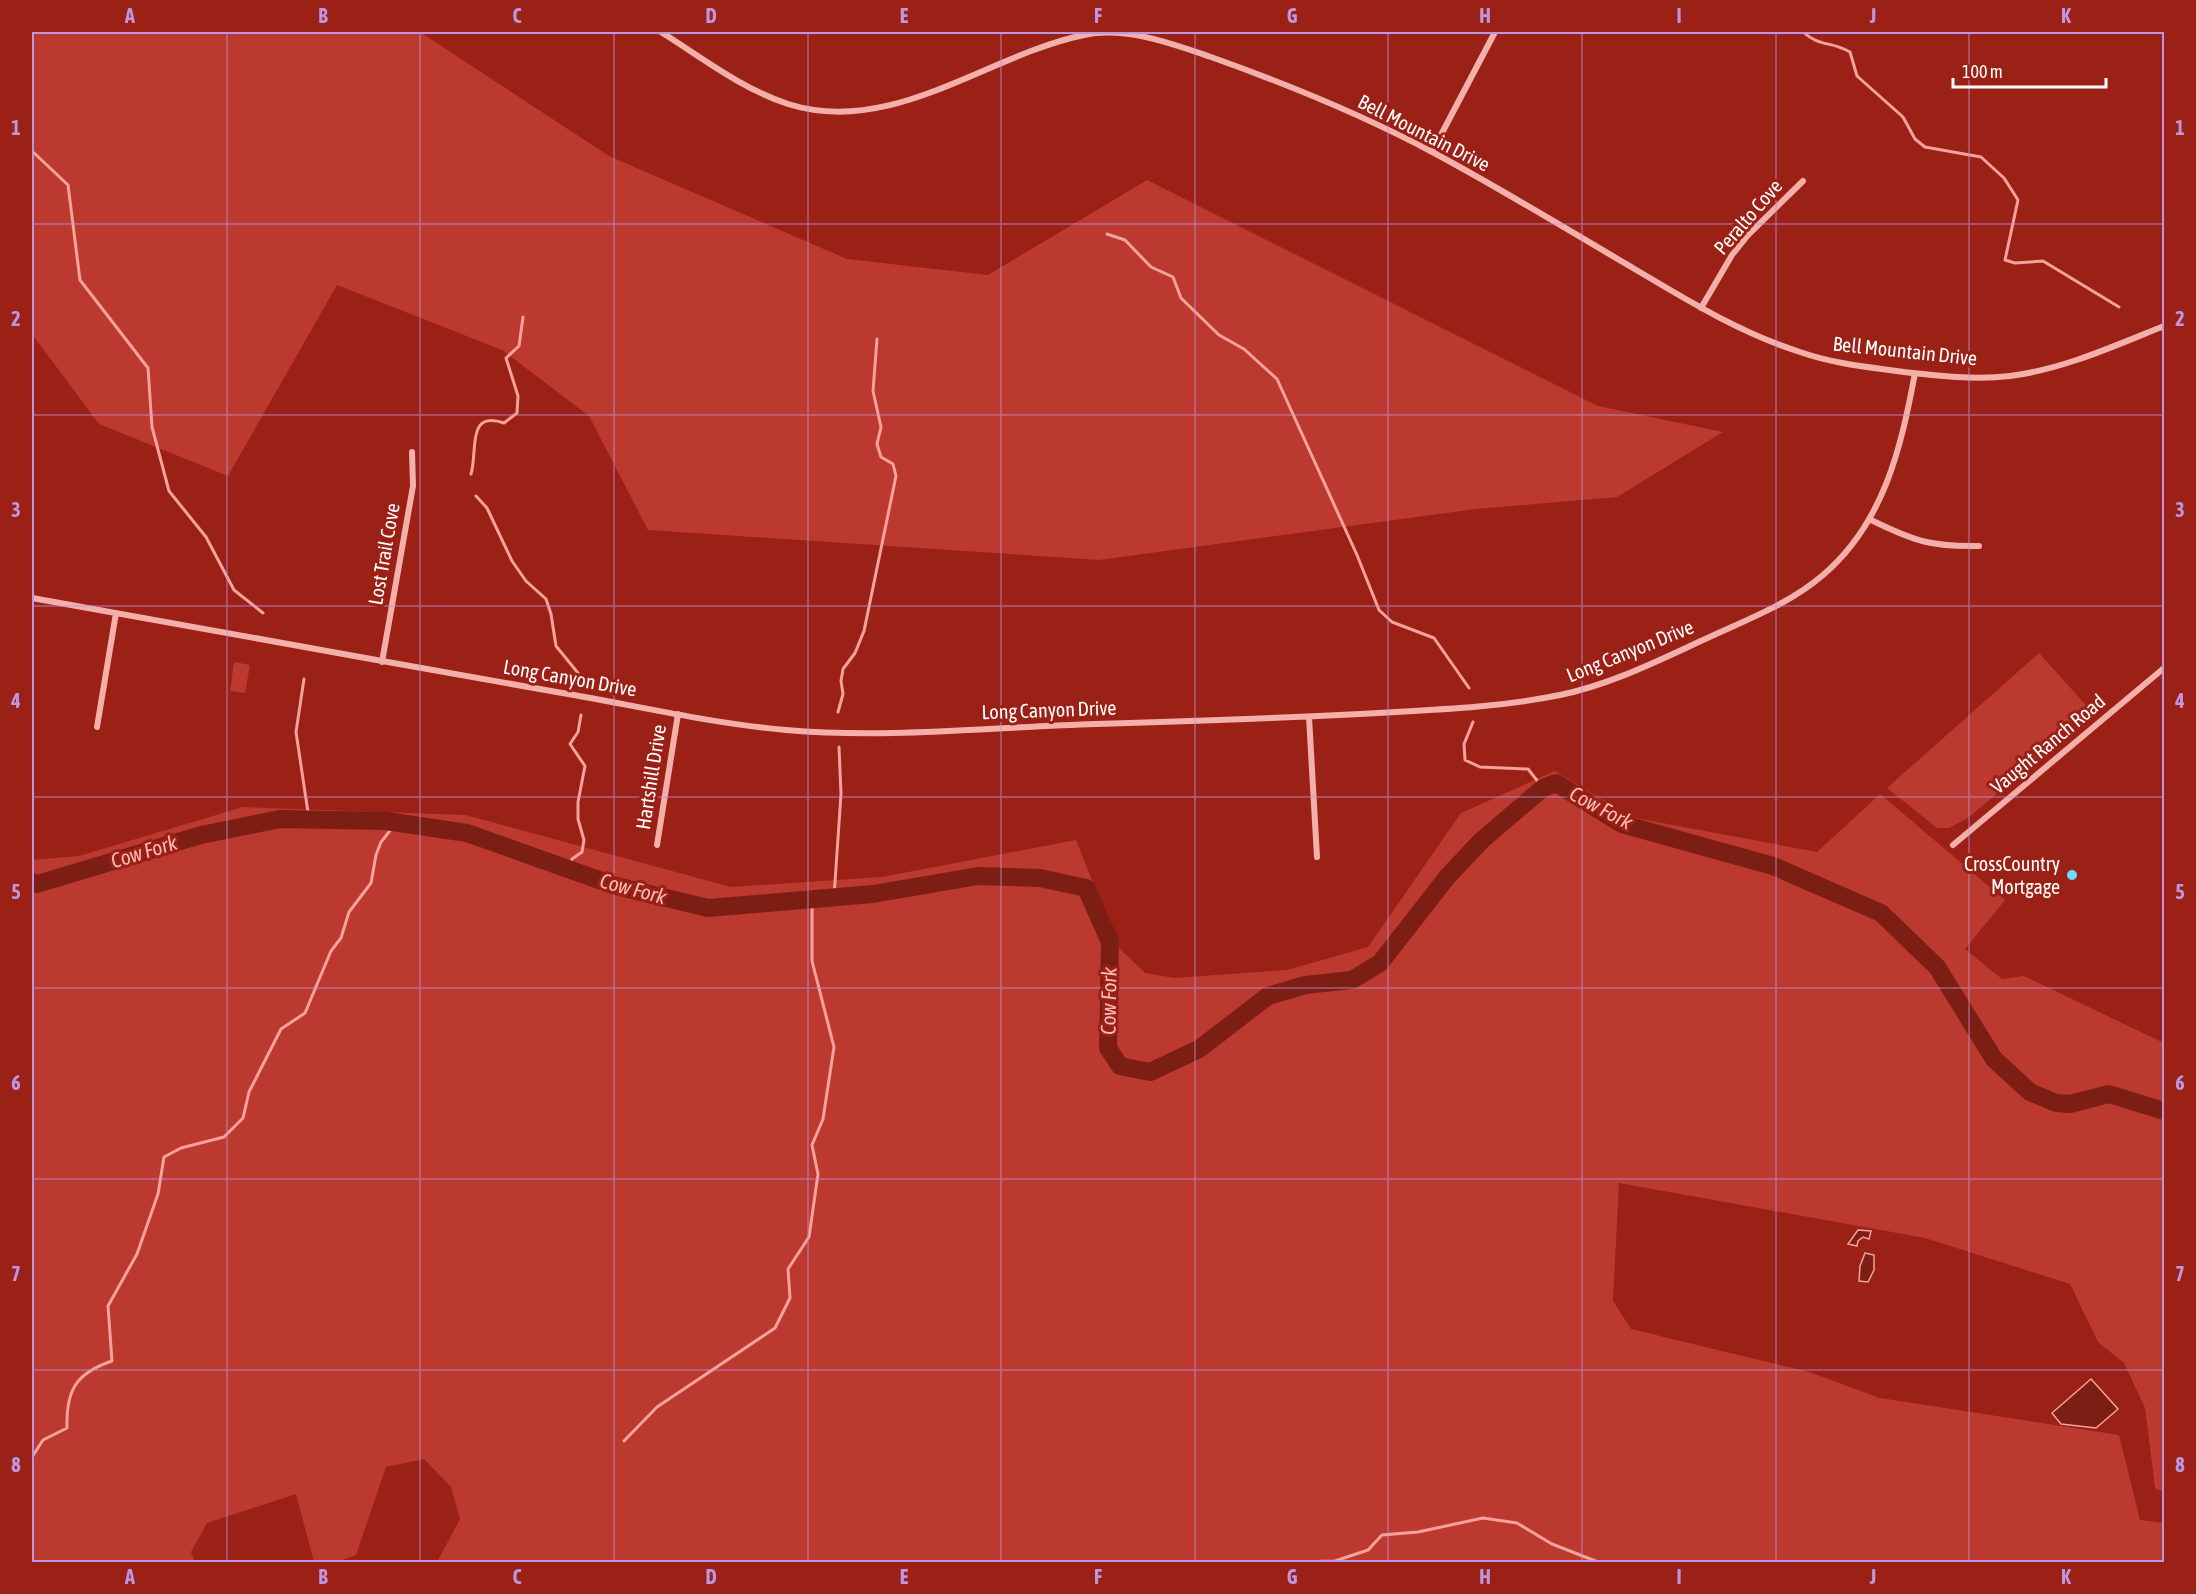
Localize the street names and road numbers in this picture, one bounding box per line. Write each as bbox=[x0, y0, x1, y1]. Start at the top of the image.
street label: Bell Mountain Drive bbox=[1354, 89, 1494, 176]
street label: Peralto Cove bbox=[1709, 174, 1786, 259]
street label: Bell Mountain Drive bbox=[1832, 331, 1978, 370]
street label: Lost Trail Cove bbox=[363, 501, 404, 607]
street label: Long Canyon Drive bbox=[1563, 615, 1697, 686]
street label: Long Canyon Drive bbox=[502, 654, 639, 701]
street label: Vaught Ranch Road bbox=[1986, 689, 2109, 798]
street label: Long Canyon Drive bbox=[981, 696, 1117, 723]
street label: Hartshill Drive bbox=[631, 723, 670, 831]

